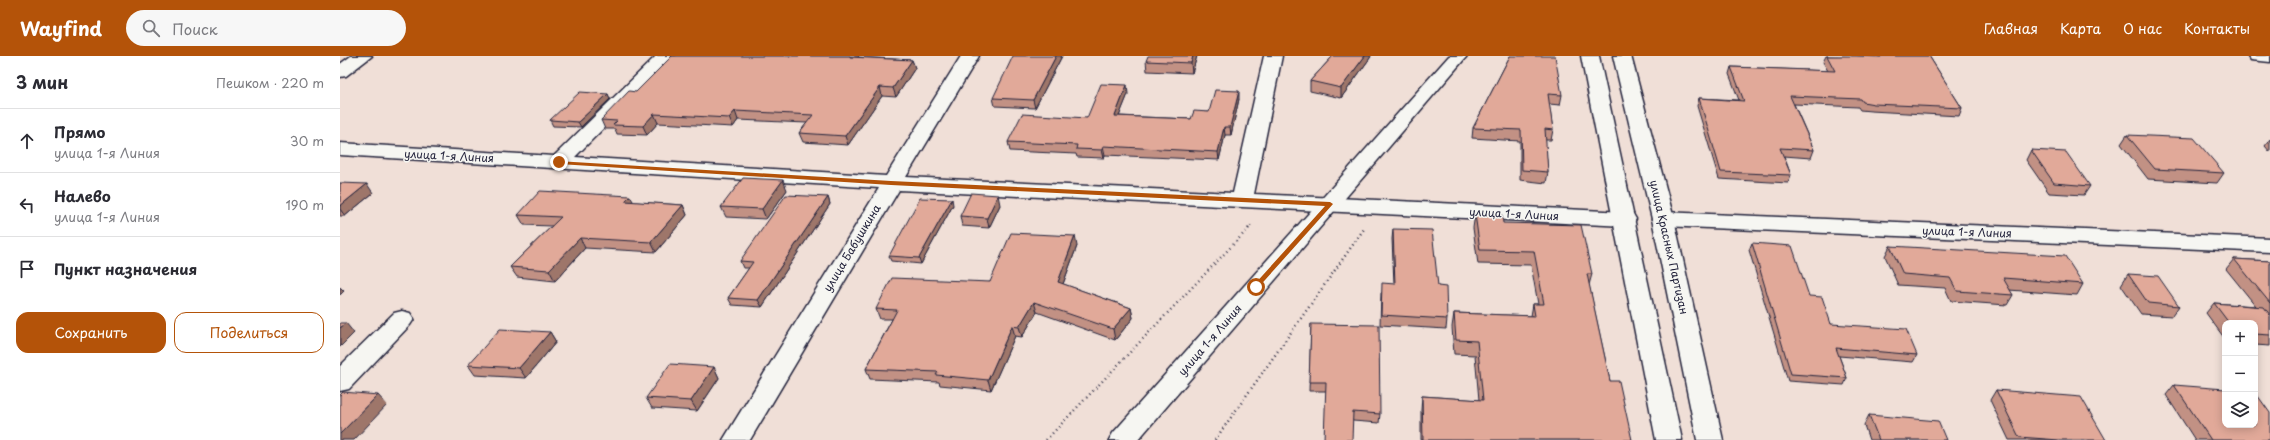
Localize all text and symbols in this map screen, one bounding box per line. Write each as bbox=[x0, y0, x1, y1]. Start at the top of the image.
search box bbox=[126, 10, 406, 46]
text: Wayfind bbox=[20, 14, 102, 42]
icon: search bbox=[140, 17, 162, 39]
text: Поиск bbox=[172, 17, 218, 40]
text: Главная bbox=[1984, 18, 2038, 39]
text: Карта bbox=[2060, 18, 2101, 39]
text: О нас bbox=[2123, 18, 2162, 39]
text: Контакты bbox=[2184, 18, 2250, 39]
text: 3 мин bbox=[16, 69, 68, 95]
text: Пешком · 220 m bbox=[216, 73, 324, 92]
text: Прямо bbox=[54, 120, 105, 143]
icon: ahead bbox=[16, 130, 38, 152]
text: 30 m bbox=[290, 131, 324, 150]
text: улица 1-я Линия bbox=[54, 143, 160, 162]
street label: улица 1-я Линия bbox=[404, 145, 494, 166]
route end bbox=[550, 153, 568, 171]
street label: улица Красных Партизан bbox=[1646, 178, 1693, 316]
text: Налево bbox=[54, 184, 111, 207]
icon: left bbox=[16, 194, 38, 216]
text: 190 m bbox=[285, 195, 324, 214]
street label: улица Бабушкина bbox=[819, 201, 884, 295]
street label: улица 1-я Линия bbox=[1469, 203, 1559, 224]
text: улица 1-я Линия bbox=[54, 207, 160, 226]
street label: улица 1-я Линия bbox=[1922, 221, 2012, 242]
text: Пункт назначения bbox=[54, 257, 197, 280]
icon: arrive bbox=[16, 258, 38, 280]
route start bbox=[1247, 278, 1265, 296]
street label: улица 1-я Линия bbox=[1174, 300, 1245, 379]
button: Сохранить bbox=[16, 312, 166, 353]
button: Поделиться bbox=[174, 312, 324, 353]
map controls bbox=[2222, 320, 2258, 428]
button: + bbox=[2222, 320, 2258, 356]
button: − bbox=[2222, 356, 2258, 392]
button: layers bbox=[2222, 392, 2258, 428]

